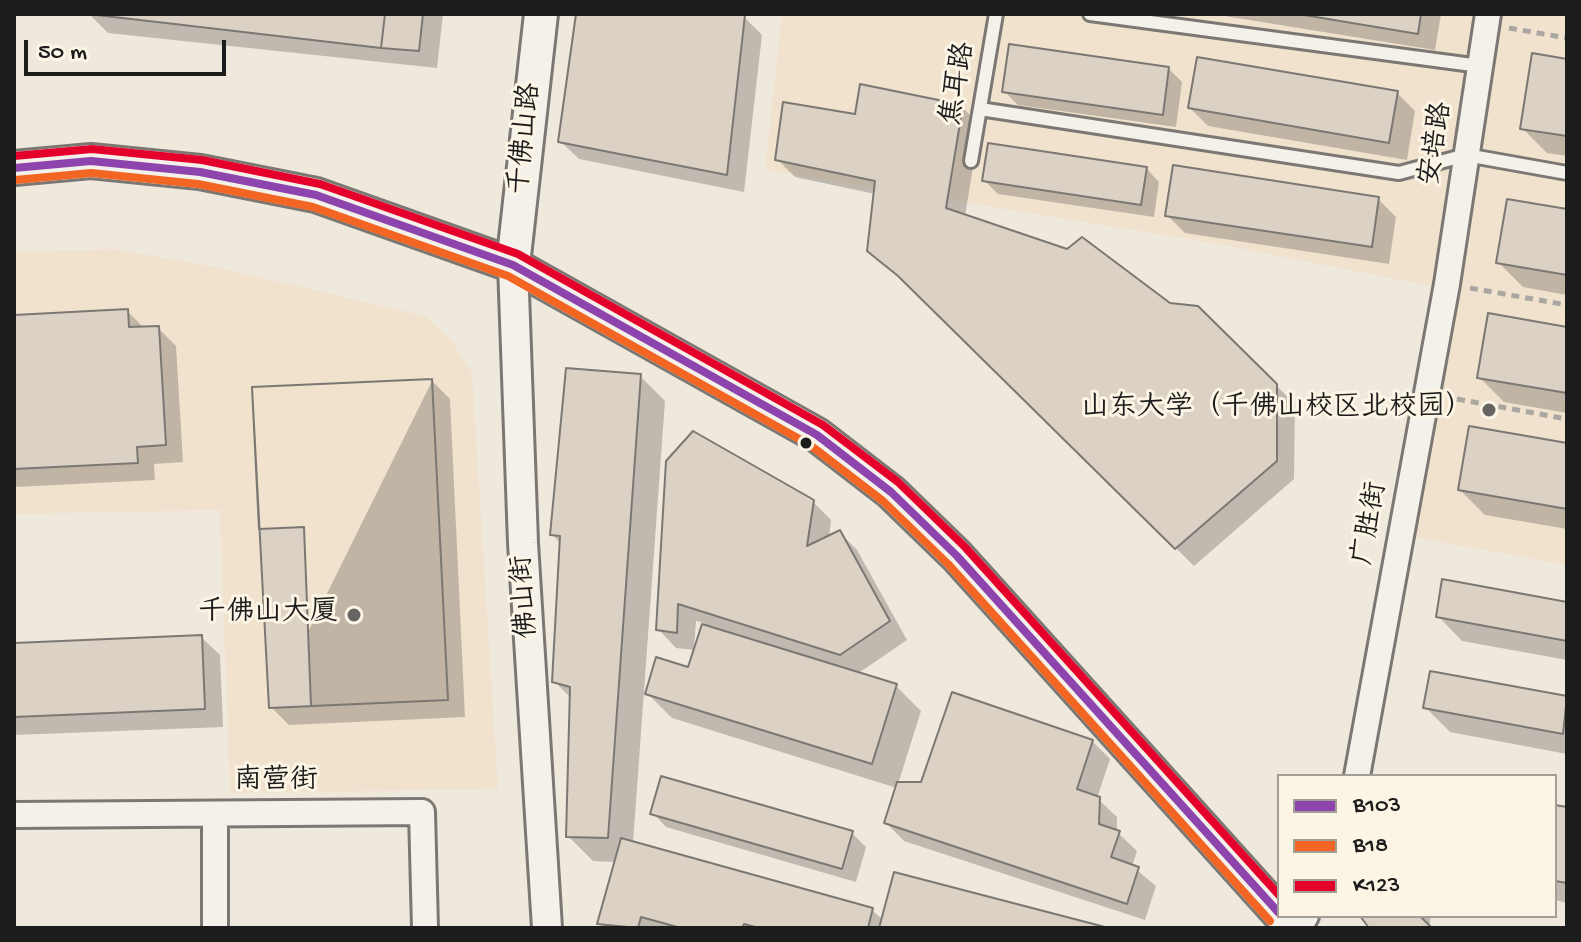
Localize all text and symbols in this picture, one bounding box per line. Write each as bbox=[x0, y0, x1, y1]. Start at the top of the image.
scale bar bbox=[28, 24, 230, 74]
text: 50 m bbox=[38, 39, 87, 68]
street label: 焦耳路 bbox=[936, 40, 984, 128]
street label: 千佛山路 bbox=[504, 82, 550, 196]
street label: 安培路 bbox=[1415, 100, 1461, 188]
place label: 山东大学（千佛山校区北校园） bbox=[1081, 393, 1473, 427]
marker: 山东大学（千佛山校区北校园） bbox=[1480, 401, 1498, 419]
unlabelled marker bbox=[798, 435, 814, 451]
street label: 广胜街 bbox=[1348, 480, 1396, 568]
street label: 佛山街 bbox=[507, 554, 547, 640]
place label: 千佛山大厦 bbox=[198, 598, 338, 632]
marker: 千佛山大厦 bbox=[345, 606, 363, 624]
street label: 南营街 bbox=[234, 766, 318, 800]
legend bbox=[1277, 774, 1557, 918]
text: B103 bbox=[1353, 792, 1401, 821]
text: B18 bbox=[1353, 832, 1388, 861]
text: K123 bbox=[1353, 872, 1400, 901]

